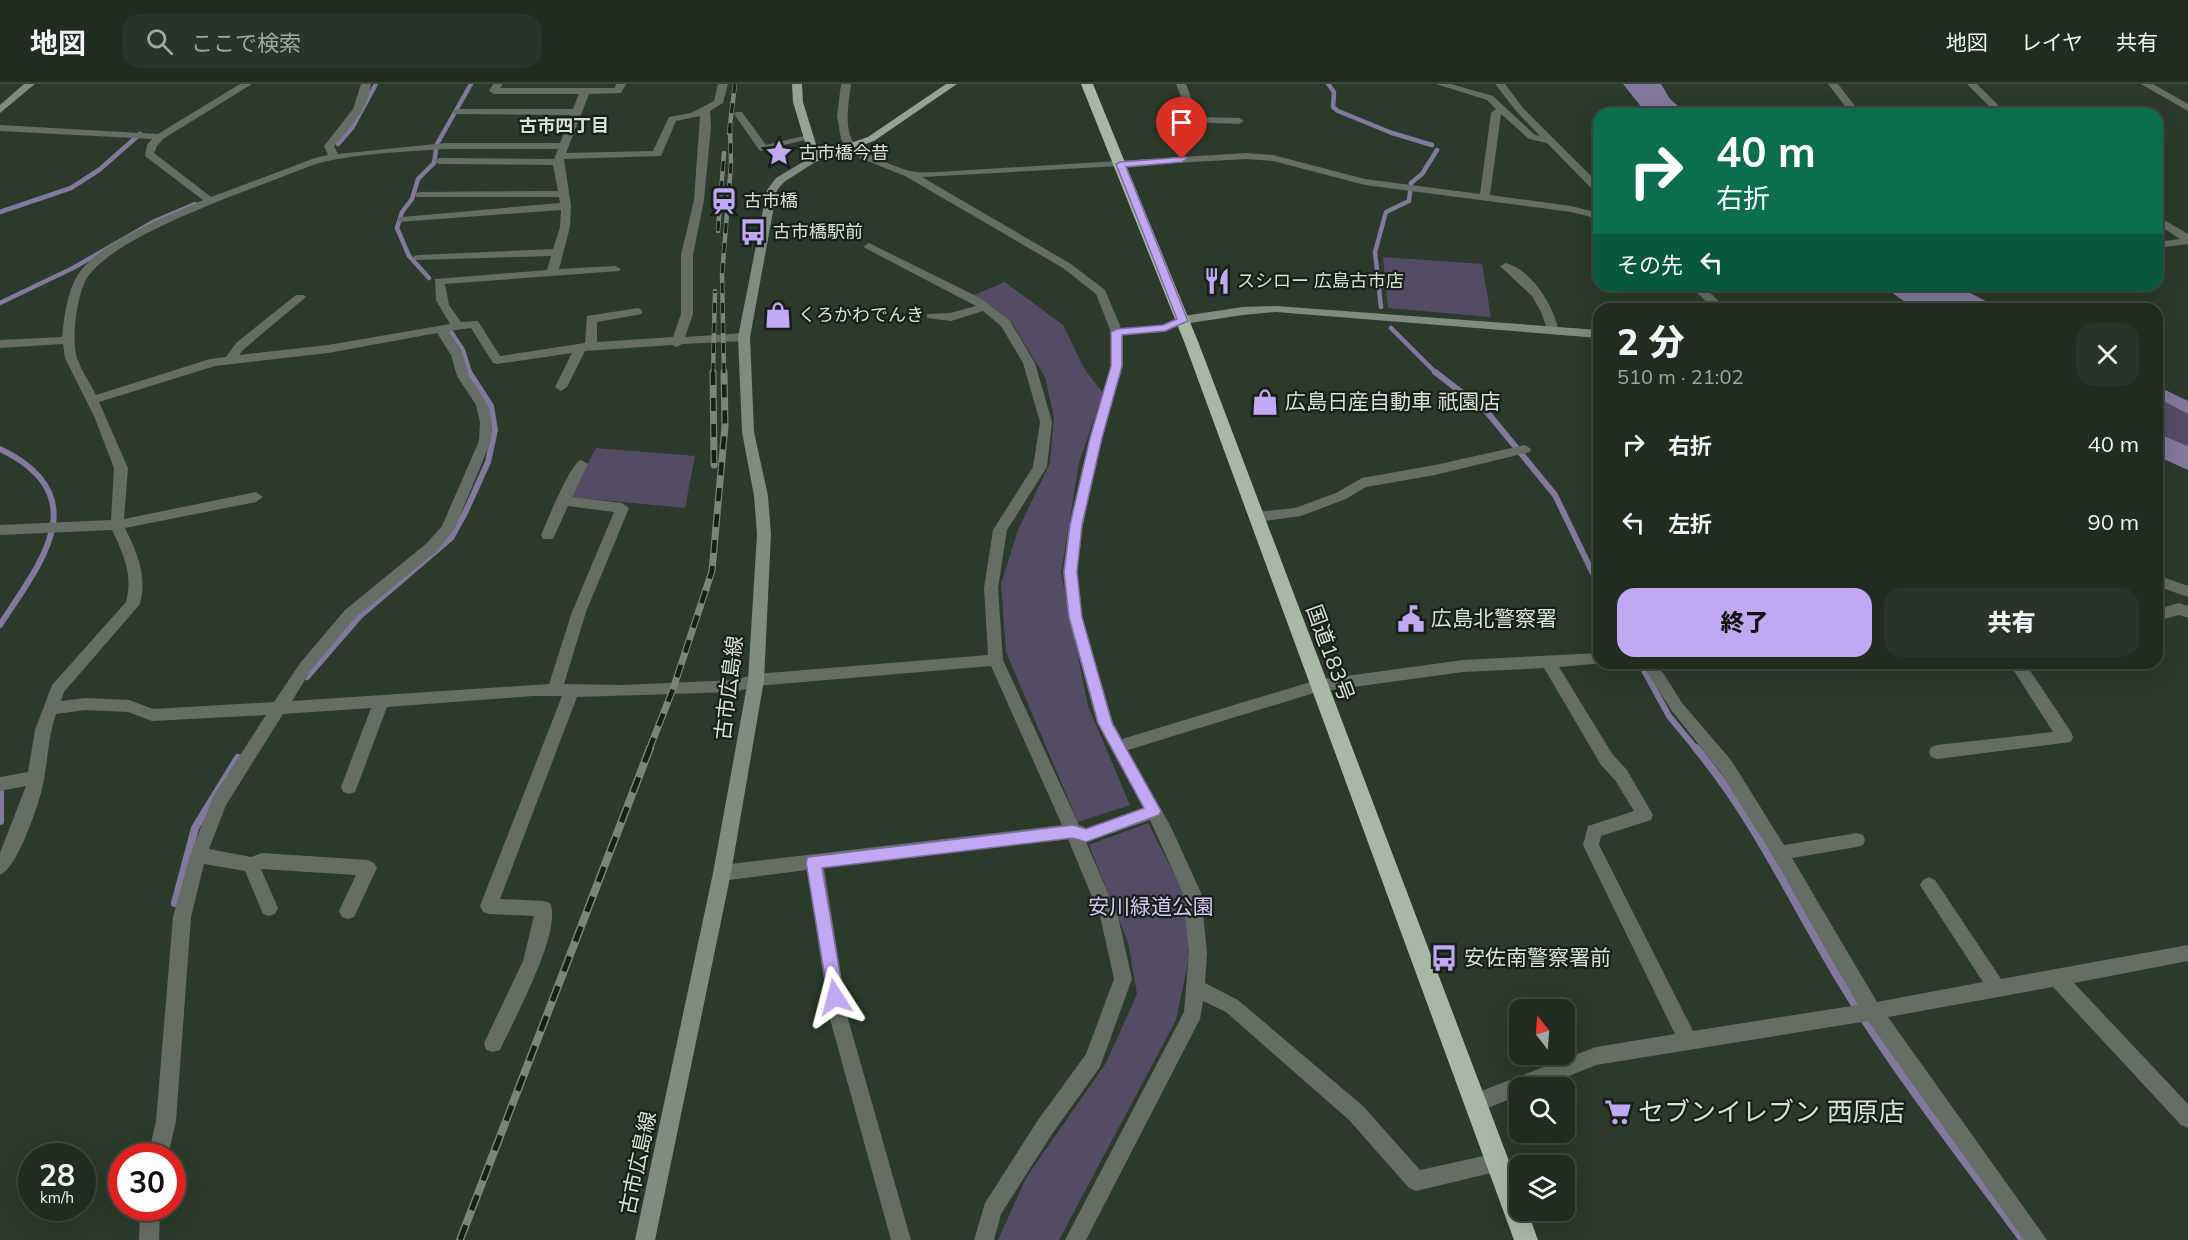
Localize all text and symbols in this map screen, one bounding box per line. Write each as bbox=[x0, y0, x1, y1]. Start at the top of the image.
search box bbox=[122, 14, 542, 68]
text: 地図 bbox=[30, 25, 86, 60]
icon: search bbox=[143, 25, 176, 58]
text: ここで検索 bbox=[191, 29, 301, 57]
text: 地図 bbox=[1946, 29, 1988, 55]
text: レイヤ bbox=[2021, 29, 2083, 55]
text: 共有 bbox=[2116, 29, 2158, 55]
pin bbox=[1156, 97, 1207, 159]
icon: arrive bbox=[1165, 106, 1198, 139]
district label: 古市四丁目 bbox=[519, 114, 609, 137]
text: 40 m bbox=[1716, 125, 1816, 178]
icon: right bbox=[1617, 132, 1695, 210]
place icon: 古市橋今昔 bbox=[764, 138, 794, 168]
place label: 古市橋今昔 bbox=[799, 141, 889, 164]
text: 右折 bbox=[1716, 181, 1770, 215]
station icon: 古市橋 bbox=[709, 186, 739, 216]
place label: 古市橋 bbox=[744, 189, 798, 212]
bus stop icon: 古市橋駅前 bbox=[738, 217, 768, 247]
place label: 古市橋駅前 bbox=[773, 220, 863, 243]
icon: left bbox=[1695, 246, 1728, 279]
text: その先 bbox=[1617, 251, 1683, 279]
restaurant icon: スシロー 広島古市店 bbox=[1202, 266, 1232, 296]
place label: スシロー 広島古市店 bbox=[1237, 269, 1404, 292]
shop icon: くろかわでんき bbox=[763, 300, 793, 330]
place label: くろかわでんき bbox=[798, 303, 924, 326]
text: 2 分 bbox=[1617, 319, 1685, 364]
button: close bbox=[2076, 323, 2139, 386]
text: 510 m · 21:02 bbox=[1617, 364, 1743, 389]
shop icon: 広島日産自動車 祇園店 bbox=[1250, 387, 1280, 417]
place label: 広島日産自動車 祇園店 bbox=[1285, 388, 1500, 414]
icon: right bbox=[1617, 428, 1650, 461]
text: 40 m bbox=[2088, 430, 2139, 458]
text: 右折 bbox=[1668, 432, 1712, 460]
icon: left bbox=[1617, 506, 1650, 539]
text: 90 m bbox=[2088, 508, 2139, 536]
text: 左折 bbox=[1668, 510, 1712, 538]
button: 終了 bbox=[1617, 588, 1872, 657]
button: 共有 bbox=[1884, 588, 2139, 657]
street label: 国道183号 bbox=[1301, 601, 1360, 704]
public building icon: 広島北警察署 bbox=[1396, 604, 1426, 634]
place label: 広島北警察署 bbox=[1431, 605, 1557, 631]
street label: 古市広島線 bbox=[709, 634, 747, 742]
park label: 安川緑道公園 bbox=[1088, 893, 1214, 919]
bus stop icon: 安佐南警察署前 bbox=[1429, 943, 1459, 973]
place label: 安佐南警察署前 bbox=[1464, 944, 1611, 970]
position arrow bbox=[803, 965, 867, 1029]
north arrow bbox=[1509, 999, 1575, 1065]
map controls bbox=[1509, 999, 1575, 1221]
button: search bbox=[1509, 1077, 1575, 1143]
place label: セブンイレブン 西原店 bbox=[1638, 1095, 1905, 1128]
supermarket icon: セブンイレブン 西原店 bbox=[1603, 1097, 1633, 1127]
street label: 古市広島線 bbox=[613, 1109, 661, 1217]
speed limit sign: 30 bbox=[108, 1143, 186, 1221]
button: layers bbox=[1509, 1155, 1575, 1221]
text: 28 bbox=[39, 1156, 75, 1194]
text: km/h bbox=[40, 1188, 74, 1207]

